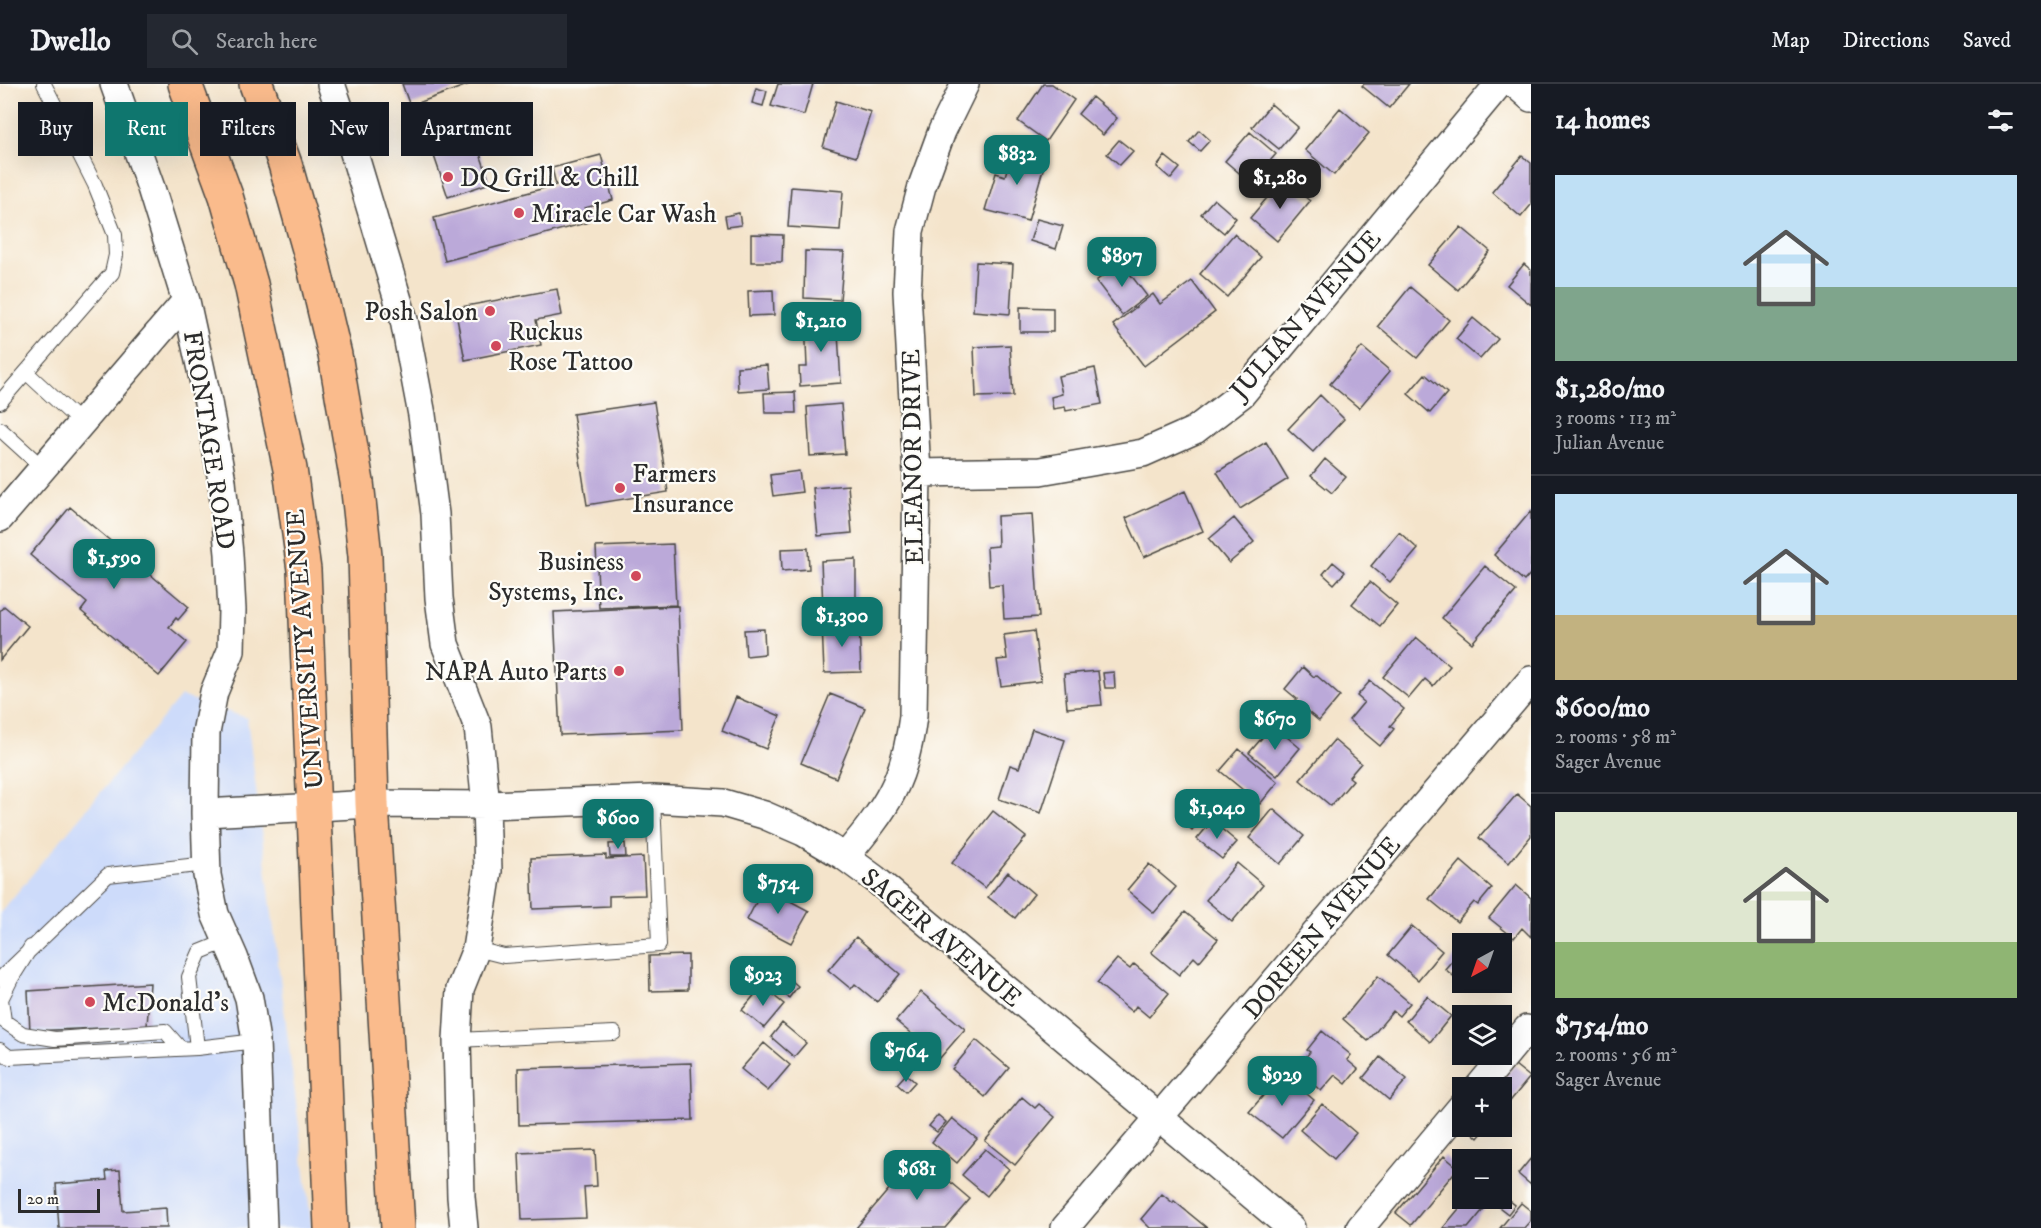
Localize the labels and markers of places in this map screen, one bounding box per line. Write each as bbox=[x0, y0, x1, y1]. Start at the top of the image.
pin: $832 bbox=[981, 135, 1053, 186]
pin: $1,280 bbox=[1231, 159, 1329, 210]
place label: DQ Grill & Chill bbox=[460, 162, 639, 195]
marker: DQ Grill & Chill bbox=[441, 170, 455, 184]
place label: Miracle Car Wash bbox=[531, 198, 717, 231]
marker: Miracle Car Wash bbox=[512, 206, 526, 220]
pin: $897 bbox=[1086, 237, 1158, 288]
place label: Posh Salon bbox=[364, 296, 478, 329]
pin: $1,210 bbox=[772, 302, 870, 353]
marker: Posh Salon bbox=[483, 304, 497, 318]
place label: Ruckus Rose Tattoo bbox=[508, 316, 633, 379]
marker: Ruckus Rose Tattoo bbox=[489, 339, 503, 353]
place label: Farmers Insurance bbox=[632, 458, 734, 521]
marker: Farmers Insurance bbox=[613, 481, 627, 495]
pin: $1,590 bbox=[65, 539, 163, 590]
place label: Business Systems, Inc. bbox=[488, 546, 624, 609]
marker: Business Systems, Inc. bbox=[629, 569, 643, 583]
pin: $1,300 bbox=[793, 597, 891, 648]
place label: NAPA Auto Parts bbox=[425, 656, 607, 689]
marker: NAPA Auto Parts bbox=[612, 664, 626, 678]
pin: $670 bbox=[1239, 700, 1311, 751]
pin: $1,040 bbox=[1168, 789, 1266, 840]
pin: $600 bbox=[582, 799, 654, 850]
pin: $754 bbox=[742, 864, 814, 915]
pin: $923 bbox=[727, 956, 799, 1007]
place label: McDonald's bbox=[102, 987, 229, 1020]
marker: McDonald's bbox=[83, 995, 97, 1009]
pin: $764 bbox=[870, 1032, 942, 1083]
pin: $929 bbox=[1246, 1056, 1318, 1107]
pin: $681 bbox=[881, 1150, 953, 1201]

